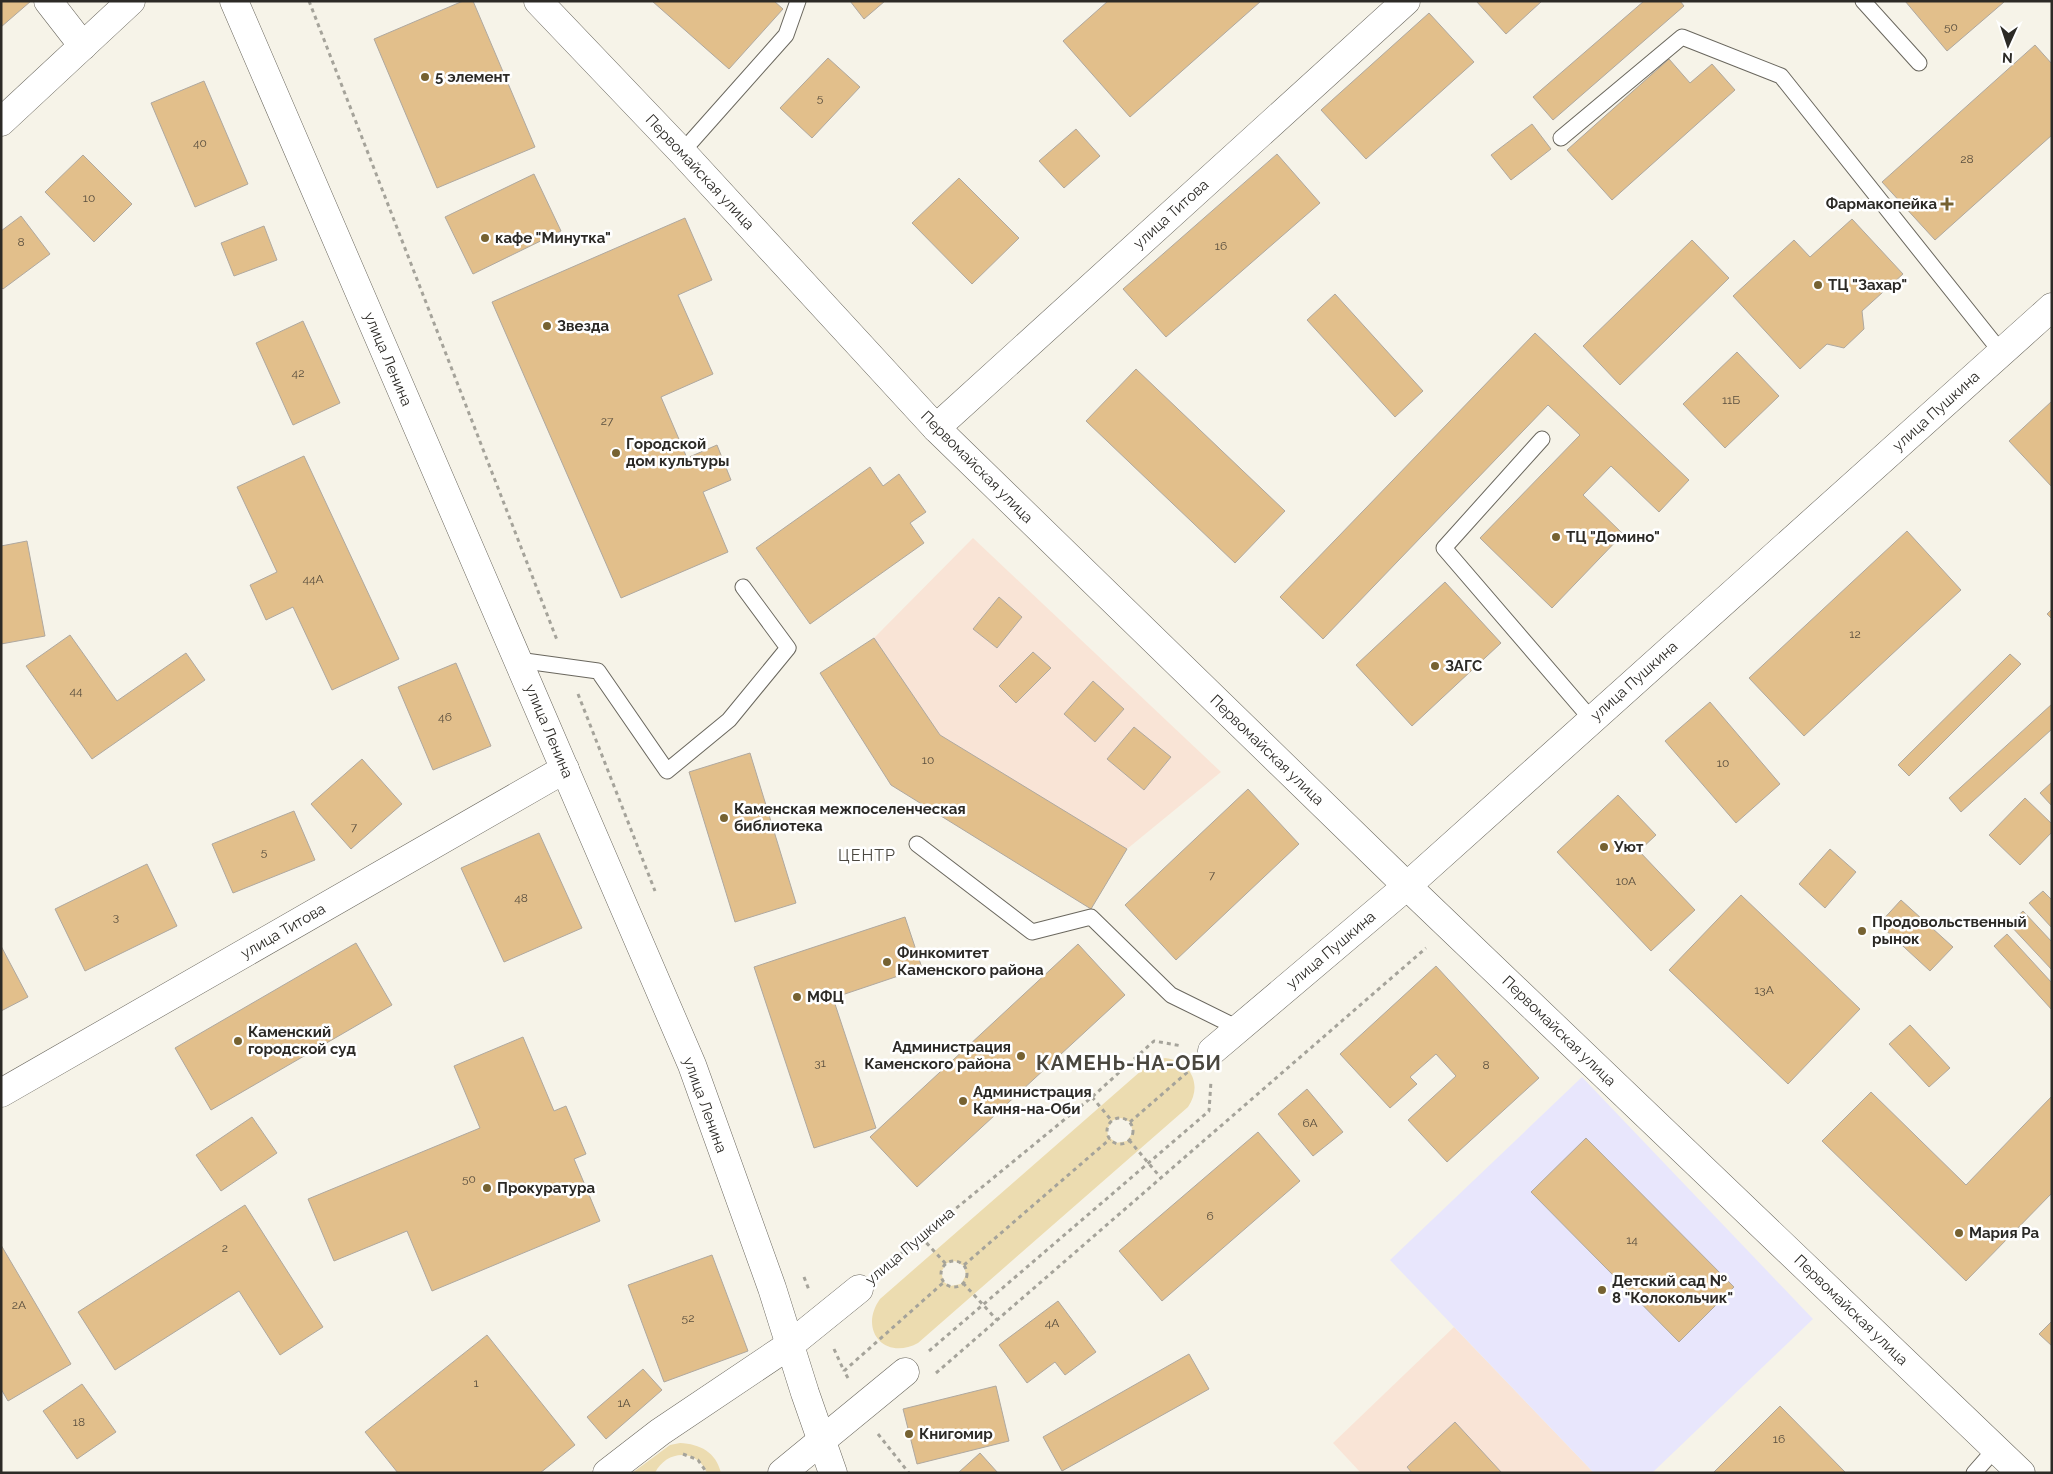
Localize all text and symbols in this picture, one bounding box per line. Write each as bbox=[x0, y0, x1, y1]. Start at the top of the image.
house number: 50 bbox=[1944, 20, 1958, 34]
north arrow bbox=[1983, 20, 2033, 70]
text: N bbox=[2002, 50, 2013, 66]
place label: 5 элемент bbox=[435, 68, 510, 86]
marker: 5 элемент bbox=[419, 71, 431, 83]
house number: 5 bbox=[817, 91, 824, 105]
street label: Первомайская улица bbox=[642, 111, 758, 233]
house number: 40 bbox=[193, 136, 207, 150]
house number: 28 bbox=[1960, 152, 1974, 166]
street label: улица Титова bbox=[1130, 176, 1212, 252]
house number: 10 bbox=[83, 191, 95, 205]
place label: Фармакопейка bbox=[1826, 195, 1937, 213]
marker: Фармакопейка bbox=[1941, 198, 1953, 210]
place label: кафе "Минутка" bbox=[495, 229, 611, 247]
marker: кафе "Минутка" bbox=[479, 232, 491, 244]
house number: 8 bbox=[17, 235, 25, 249]
house number: 16 bbox=[1215, 239, 1227, 253]
place label: ТЦ "Захар" bbox=[1828, 276, 1907, 294]
marker: ТЦ "Захар" bbox=[1812, 279, 1824, 291]
street label: улица Ленина bbox=[360, 309, 416, 409]
place label: Звезда bbox=[557, 317, 609, 335]
marker: Звезда bbox=[541, 320, 553, 332]
house number: 42 bbox=[292, 366, 304, 380]
street label: улица Пушкина bbox=[1889, 367, 1983, 455]
house number: 11Б bbox=[1722, 393, 1740, 407]
street label: Первомайская улица bbox=[917, 407, 1037, 527]
house number: 27 bbox=[601, 414, 614, 428]
place label: Городской дом культуры bbox=[626, 435, 729, 470]
marker: Городской дом культуры bbox=[610, 447, 622, 459]
place label: ТЦ "Домино" bbox=[1566, 528, 1660, 546]
marker: ТЦ "Домино" bbox=[1550, 531, 1562, 543]
house number: 44А bbox=[302, 572, 324, 586]
house number: 12 bbox=[1849, 627, 1861, 641]
street label: улица Пушкина bbox=[1587, 637, 1681, 725]
place label: ЗАГС bbox=[1445, 657, 1482, 675]
marker: ЗАГС bbox=[1429, 660, 1441, 672]
street label: улица Ленина bbox=[521, 681, 577, 781]
house number: 44 bbox=[69, 684, 83, 698]
street label: Первомайская улица bbox=[1206, 691, 1328, 809]
house number: 46 bbox=[438, 710, 452, 724]
house number: 10 bbox=[922, 753, 934, 767]
house number: 10 bbox=[1717, 756, 1729, 770]
place label: Каменская межпоселенческая библиотека bbox=[734, 800, 966, 835]
marker: Каменская межпоселенческая библиотека bbox=[718, 812, 730, 824]
house number: 7 bbox=[351, 820, 358, 834]
place label: Уют bbox=[1613, 838, 1644, 856]
marker: Уют bbox=[1598, 841, 1610, 853]
house number: 5 bbox=[261, 845, 268, 859]
district label: ЦЕНТР bbox=[838, 846, 896, 865]
house number: 7 bbox=[1209, 868, 1216, 882]
house number: 10А bbox=[1616, 874, 1636, 888]
house number: 48 bbox=[514, 891, 528, 905]
street label: улица Титова bbox=[237, 899, 329, 963]
street label: улица Пушкина bbox=[1283, 908, 1379, 992]
house number: 3 bbox=[113, 910, 119, 924]
place label: Продовольственный рынок bbox=[1872, 913, 2027, 948]
marker: Продовольственный рынок bbox=[1856, 925, 1868, 937]
place label: Финкомитет Каменского района bbox=[897, 944, 1044, 979]
marker: Финкомитет Каменского района bbox=[881, 956, 893, 968]
street label: Первомайская улица bbox=[1498, 972, 1620, 1090]
house number: 13А bbox=[1754, 983, 1774, 997]
place label: МФЦ bbox=[807, 988, 844, 1006]
marker: МФЦ bbox=[791, 991, 803, 1003]
place label: Каменский городской суд bbox=[248, 1023, 357, 1058]
marker: Каменский городской суд bbox=[232, 1035, 244, 1047]
place label: Администрация Каменского района bbox=[864, 1038, 1011, 1073]
marker: Администрация Каменского района bbox=[1015, 1050, 1027, 1062]
district label: КАМЕНЬ-НА-ОБИ bbox=[1036, 1051, 1222, 1075]
street label: улица Ленина bbox=[679, 1055, 731, 1155]
house number: 31 bbox=[814, 1056, 826, 1070]
house number: 8 bbox=[1482, 1058, 1490, 1072]
place label: Администрация Камня-на-Оби bbox=[973, 1083, 1092, 1118]
marker: Администрация Камня-на-Оби bbox=[957, 1095, 969, 1107]
house number: 6А bbox=[1302, 1116, 1318, 1130]
house number: 50 bbox=[462, 1172, 476, 1186]
place label: Прокуратура bbox=[497, 1179, 596, 1197]
marker: Прокуратура bbox=[481, 1182, 493, 1194]
street label: улица Пушкина bbox=[862, 1204, 958, 1288]
house number: 6 bbox=[1206, 1209, 1214, 1223]
place label: Мария Ра bbox=[1969, 1224, 2039, 1242]
marker: Мария Ра bbox=[1953, 1227, 1965, 1239]
house number: 14 bbox=[1626, 1233, 1638, 1247]
house number: 2 bbox=[222, 1241, 228, 1255]
street label: Первомайская улица bbox=[1790, 1251, 1912, 1369]
place label: Детский сад № 8 "Колокольчик" bbox=[1612, 1272, 1733, 1307]
marker: Детский сад № 8 "Колокольчик" bbox=[1596, 1284, 1608, 1296]
house number: 2А bbox=[12, 1298, 26, 1312]
house number: 52 bbox=[682, 1311, 694, 1325]
house number: 4А bbox=[1045, 1316, 1059, 1330]
house number: 1 bbox=[473, 1376, 479, 1390]
house number: 1А bbox=[617, 1396, 631, 1410]
house number: 18 bbox=[73, 1415, 85, 1429]
place label: Книгомир bbox=[919, 1425, 993, 1443]
marker: Книгомир bbox=[903, 1428, 915, 1440]
house number: 16 bbox=[1773, 1432, 1785, 1446]

